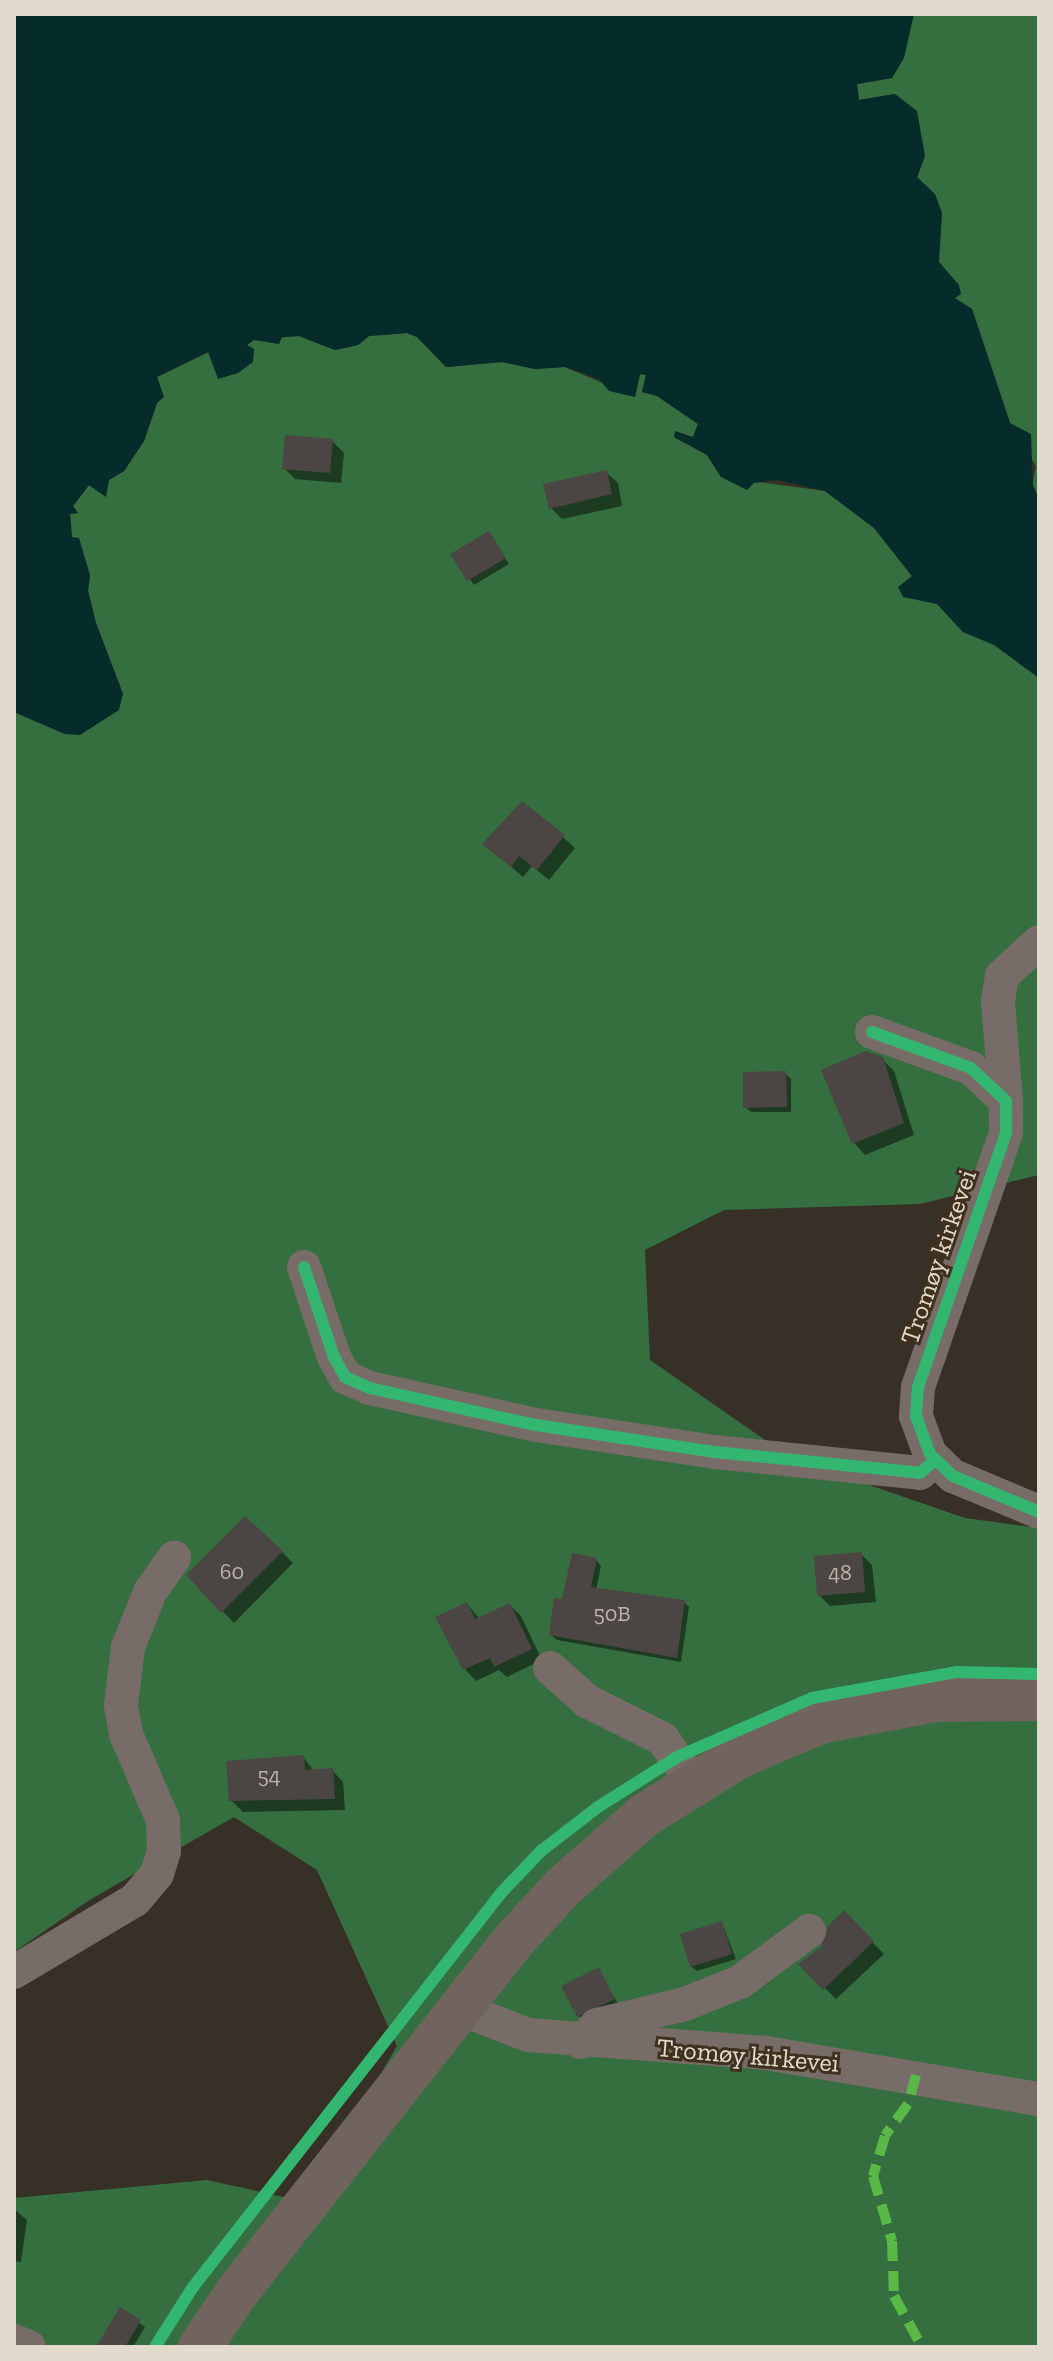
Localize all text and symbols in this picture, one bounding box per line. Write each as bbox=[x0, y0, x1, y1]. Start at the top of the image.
street label: Tromøy kirkevei bbox=[894, 1165, 984, 1349]
house number: 60 bbox=[220, 1559, 244, 1585]
house number: 48 bbox=[828, 1560, 852, 1586]
house number: 50B bbox=[593, 1601, 631, 1627]
house number: 54 bbox=[257, 1763, 281, 1789]
street label: Tromøy kirkevei bbox=[655, 2032, 841, 2080]

